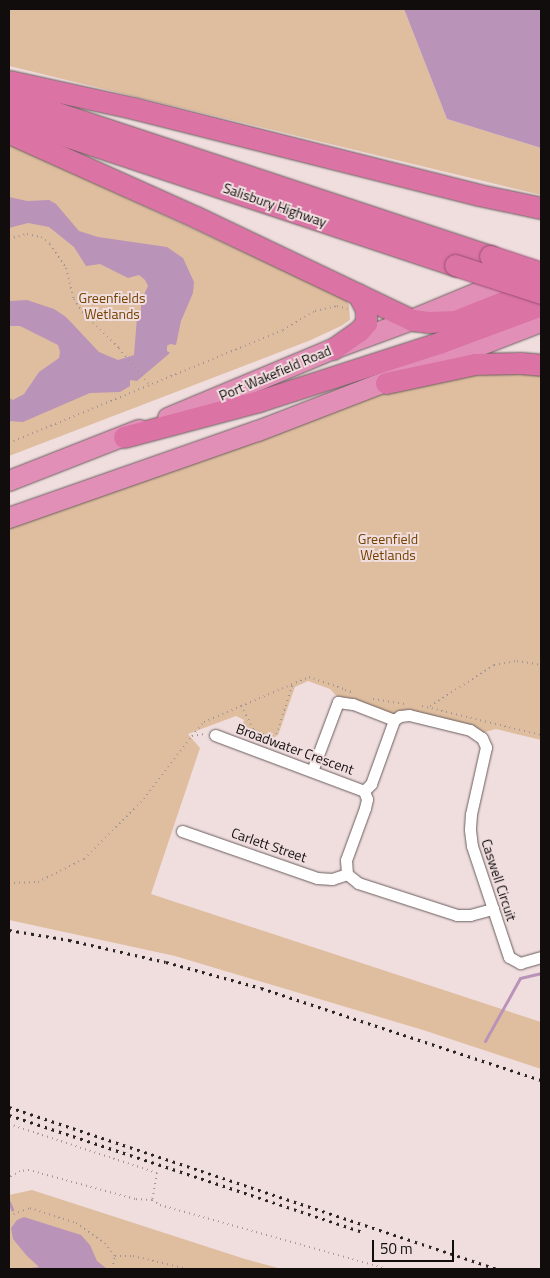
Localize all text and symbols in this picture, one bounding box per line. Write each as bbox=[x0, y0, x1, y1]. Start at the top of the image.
street label: Salisbury Highway bbox=[221, 179, 329, 231]
park label: Greenfields Wetlands bbox=[79, 290, 145, 322]
street label: Port Wakefield Road bbox=[216, 342, 334, 404]
park label: Greenfield Wetlands bbox=[358, 531, 418, 564]
street label: Broadwater Crescent bbox=[234, 720, 356, 778]
street label: Carlett Street bbox=[229, 824, 309, 866]
street label: Caswell Circuit bbox=[478, 837, 520, 923]
scale bar bbox=[375, 1230, 458, 1262]
text: 50 m bbox=[380, 1237, 413, 1260]

